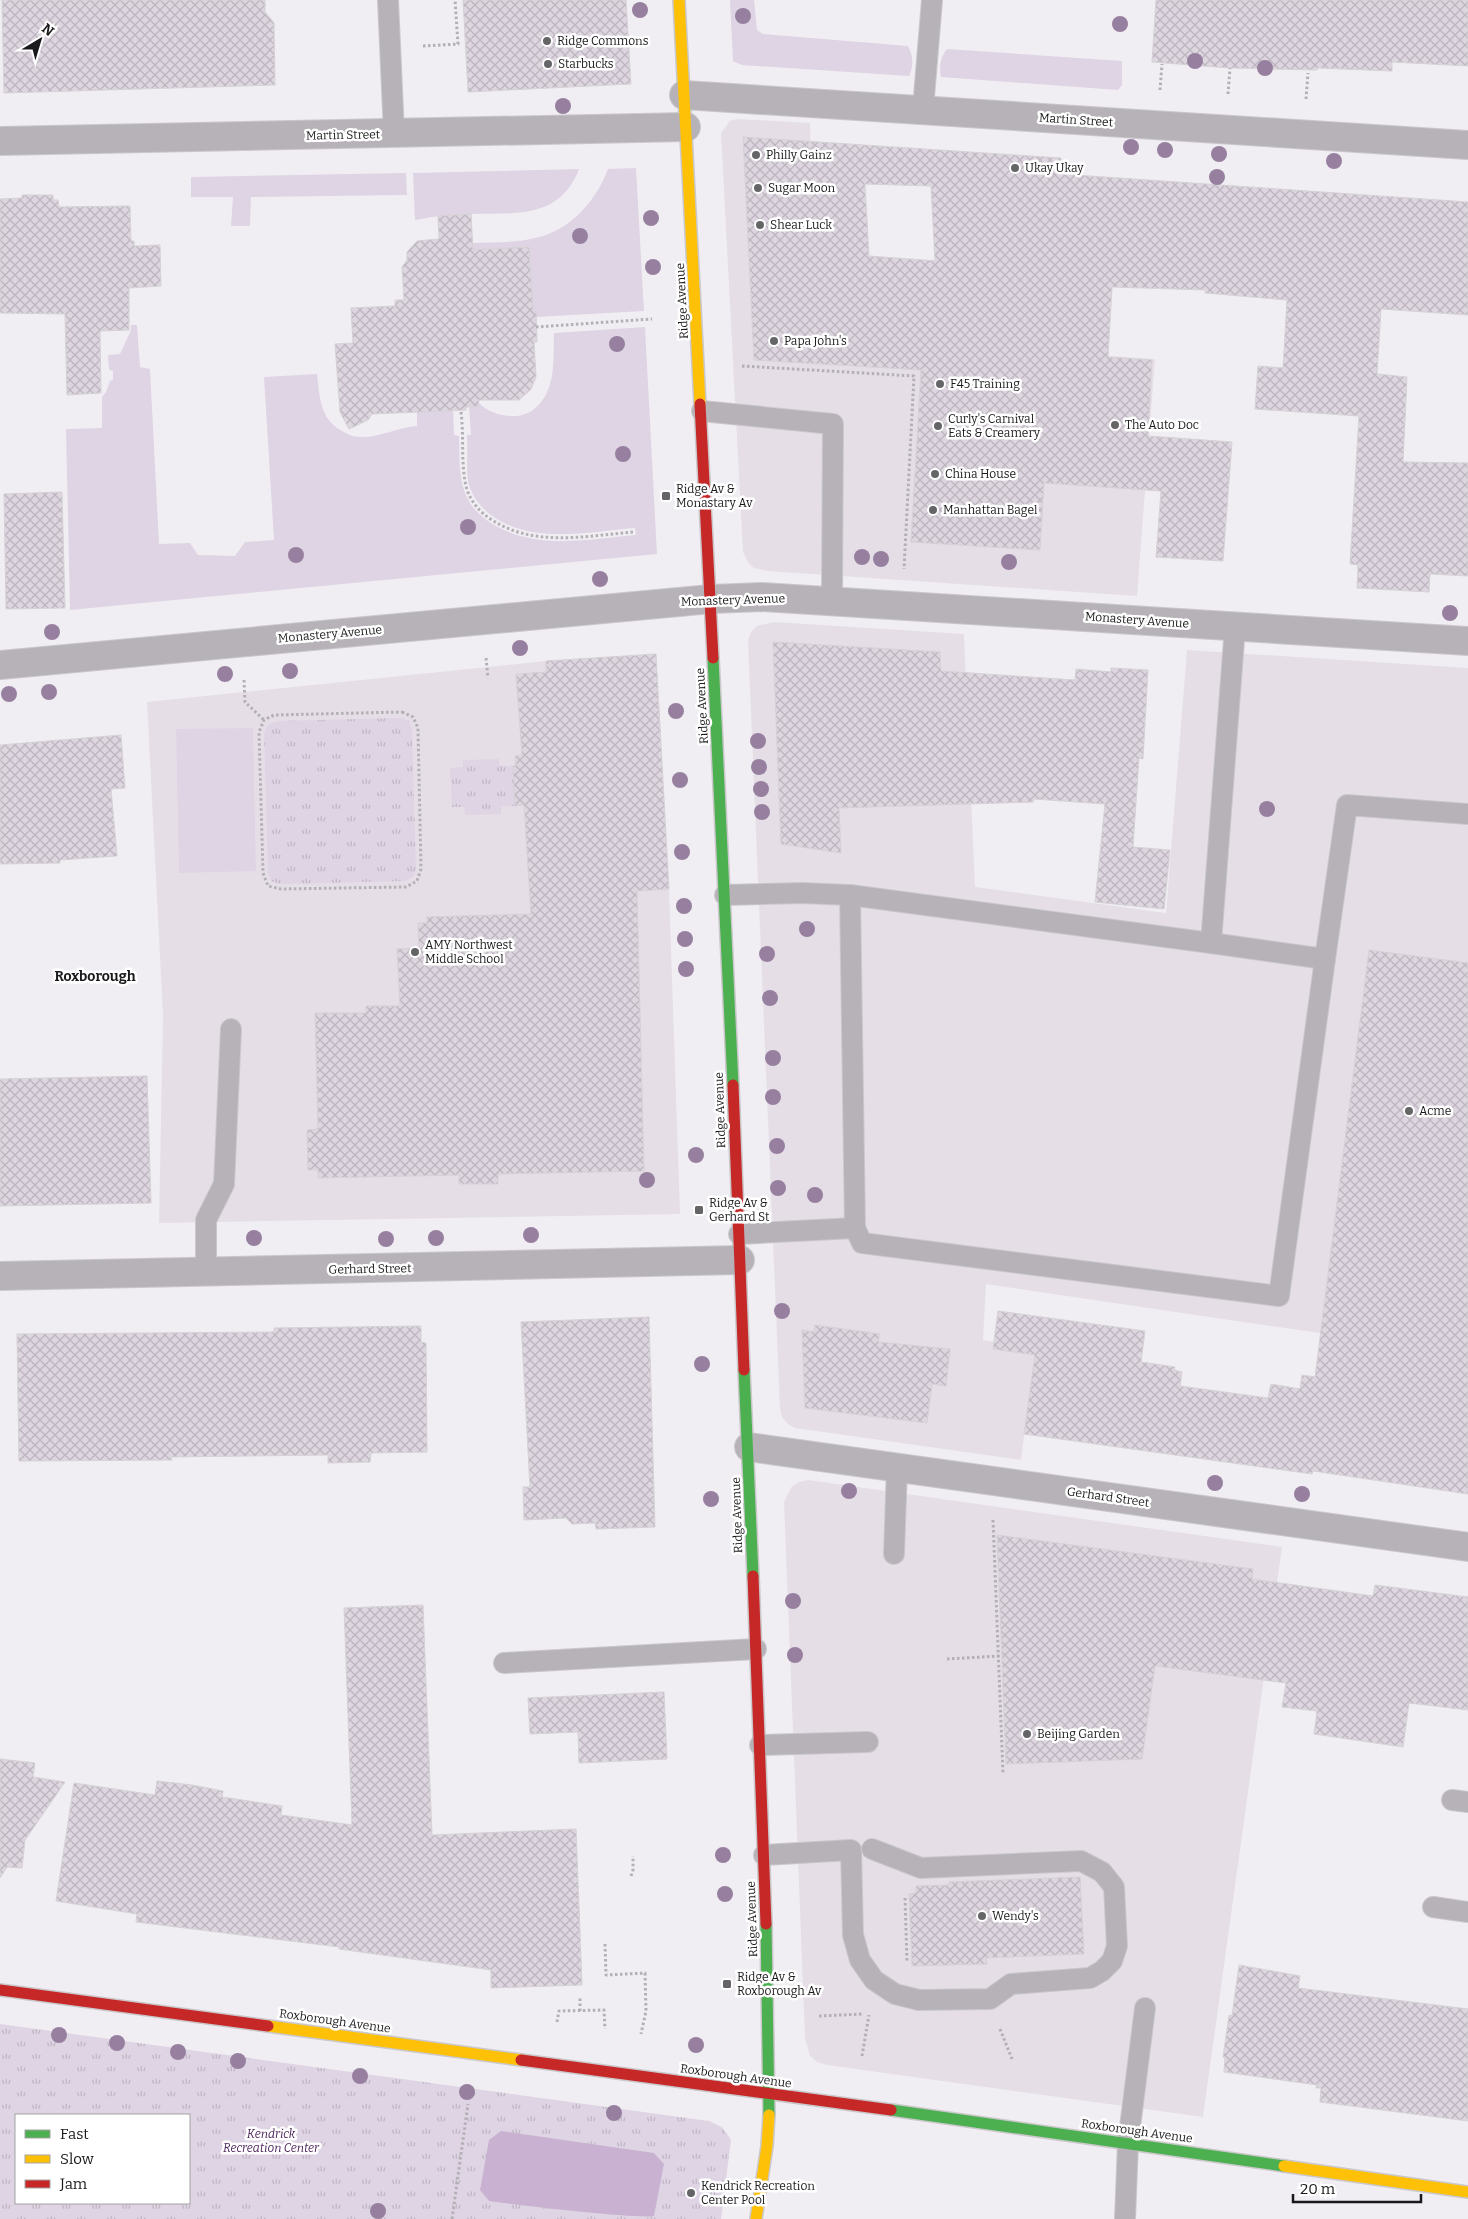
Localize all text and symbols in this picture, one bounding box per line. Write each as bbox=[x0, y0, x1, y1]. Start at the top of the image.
north arrow bbox=[15, 15, 65, 65]
text: N bbox=[38, 20, 57, 40]
place label: Ridge Commons bbox=[557, 34, 649, 48]
marker: Ridge Commons bbox=[541, 35, 553, 47]
place label: Starbucks bbox=[558, 57, 614, 71]
marker: Starbucks bbox=[542, 58, 554, 70]
street label: Martin Street bbox=[1039, 110, 1114, 130]
street label: Martin Street bbox=[306, 127, 381, 143]
place label: Philly Gainz bbox=[766, 148, 832, 162]
marker: Philly Gainz bbox=[750, 149, 762, 161]
place label: Ukay Ukay bbox=[1025, 161, 1084, 175]
marker: Ukay Ukay bbox=[1009, 162, 1021, 174]
place label: Sugar Moon bbox=[768, 181, 836, 195]
marker: Sugar Moon bbox=[752, 182, 764, 194]
place label: Shear Luck bbox=[770, 218, 832, 232]
marker: Shear Luck bbox=[754, 219, 766, 231]
street label: Ridge Avenue bbox=[673, 263, 691, 339]
place label: Papa John's bbox=[784, 334, 847, 348]
marker: Papa John's bbox=[768, 335, 780, 347]
place label: F45 Training bbox=[950, 377, 1020, 391]
marker: F45 Training bbox=[934, 378, 946, 390]
place label: Curly's Carnival Eats & Creamery bbox=[948, 412, 1041, 440]
place label: The Auto Doc bbox=[1125, 418, 1199, 432]
marker: The Auto Doc bbox=[1109, 419, 1121, 431]
marker: Curly's Carnival Eats & Creamery bbox=[932, 420, 944, 432]
place label: China House bbox=[945, 467, 1016, 481]
marker: China House bbox=[929, 468, 941, 480]
place label: Ridge Av & Monastary Av bbox=[676, 482, 753, 510]
marker: Ridge Av & Monastary Av bbox=[660, 490, 672, 502]
place label: Manhattan Bagel bbox=[943, 503, 1038, 517]
marker: Manhattan Bagel bbox=[927, 504, 939, 516]
street label: Monastery Avenue bbox=[681, 591, 785, 609]
street label: Monastery Avenue bbox=[1084, 609, 1190, 631]
street label: Monastery Avenue bbox=[277, 622, 383, 646]
street label: Ridge Avenue bbox=[693, 668, 711, 744]
place label: AMY Northwest Middle School bbox=[425, 938, 513, 966]
marker: AMY Northwest Middle School bbox=[409, 946, 421, 958]
district label: Roxborough bbox=[55, 968, 136, 985]
street label: Ridge Avenue bbox=[712, 1072, 728, 1148]
place label: Acme bbox=[1419, 1104, 1451, 1118]
marker: Acme bbox=[1403, 1105, 1415, 1117]
place label: Ridge Av & Gerhard St bbox=[709, 1196, 770, 1224]
marker: Ridge Av & Gerhard St bbox=[693, 1204, 705, 1216]
street label: Gerhard Street bbox=[328, 1261, 412, 1277]
street label: Ridge Avenue bbox=[729, 1477, 745, 1553]
street label: Gerhard Street bbox=[1066, 1484, 1151, 1510]
place label: Beijing Garden bbox=[1037, 1727, 1120, 1741]
marker: Beijing Garden bbox=[1021, 1728, 1033, 1740]
street label: Ridge Avenue bbox=[744, 1881, 760, 1957]
place label: Wendy's bbox=[992, 1909, 1039, 1923]
marker: Wendy's bbox=[976, 1910, 988, 1922]
place label: Ridge Av & Roxborough Av bbox=[737, 1970, 822, 1998]
marker: Ridge Av & Roxborough Av bbox=[721, 1978, 733, 1990]
street label: Roxborough Avenue bbox=[278, 2006, 392, 2036]
street label: Roxborough Avenue bbox=[679, 2061, 793, 2091]
legend bbox=[15, 2114, 190, 2204]
street label: Roxborough Avenue bbox=[1080, 2116, 1194, 2146]
text: Fast bbox=[60, 2125, 89, 2143]
park label: Kendrick Recreation Center bbox=[223, 2127, 320, 2155]
text: Slow bbox=[60, 2150, 95, 2168]
scale bar bbox=[1293, 2172, 1420, 2204]
text: Jam bbox=[59, 2175, 88, 2193]
place label: Kendrick Recreation Center Pool bbox=[701, 2179, 815, 2207]
text: 20 m bbox=[1300, 2180, 1336, 2198]
marker: Kendrick Recreation Center Pool bbox=[685, 2187, 697, 2199]

